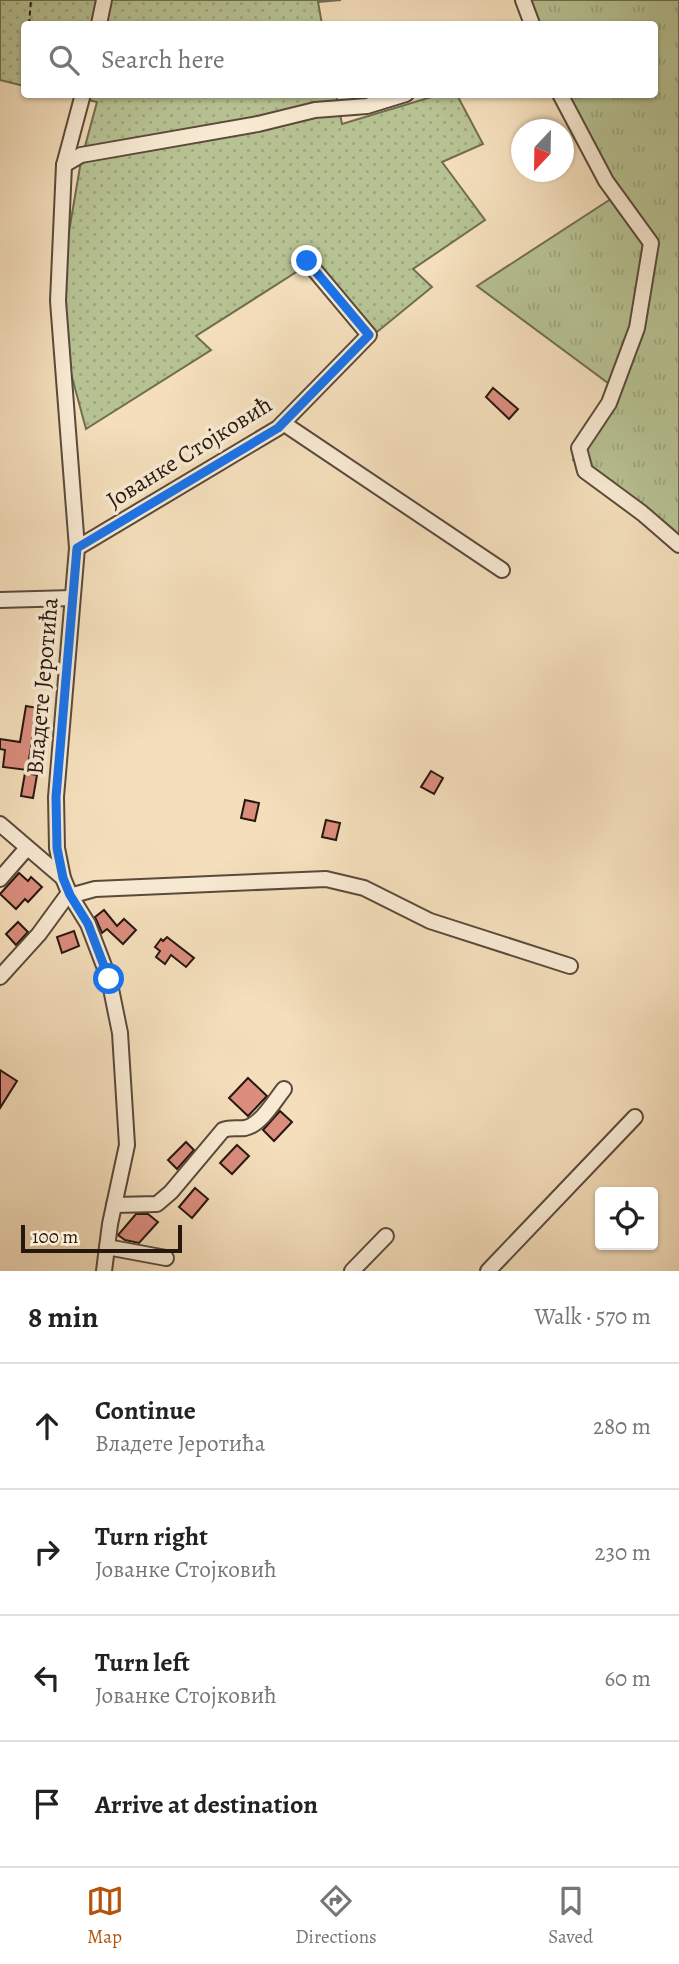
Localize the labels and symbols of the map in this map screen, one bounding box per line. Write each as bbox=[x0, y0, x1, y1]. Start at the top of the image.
north arrow bbox=[511, 119, 574, 182]
route end bbox=[291, 245, 322, 276]
street label: Јованке Стојковић bbox=[100, 388, 278, 516]
street label: Владете Јеротића bbox=[18, 596, 66, 776]
route start bbox=[93, 963, 124, 994]
scale bar bbox=[21, 1222, 182, 1254]

